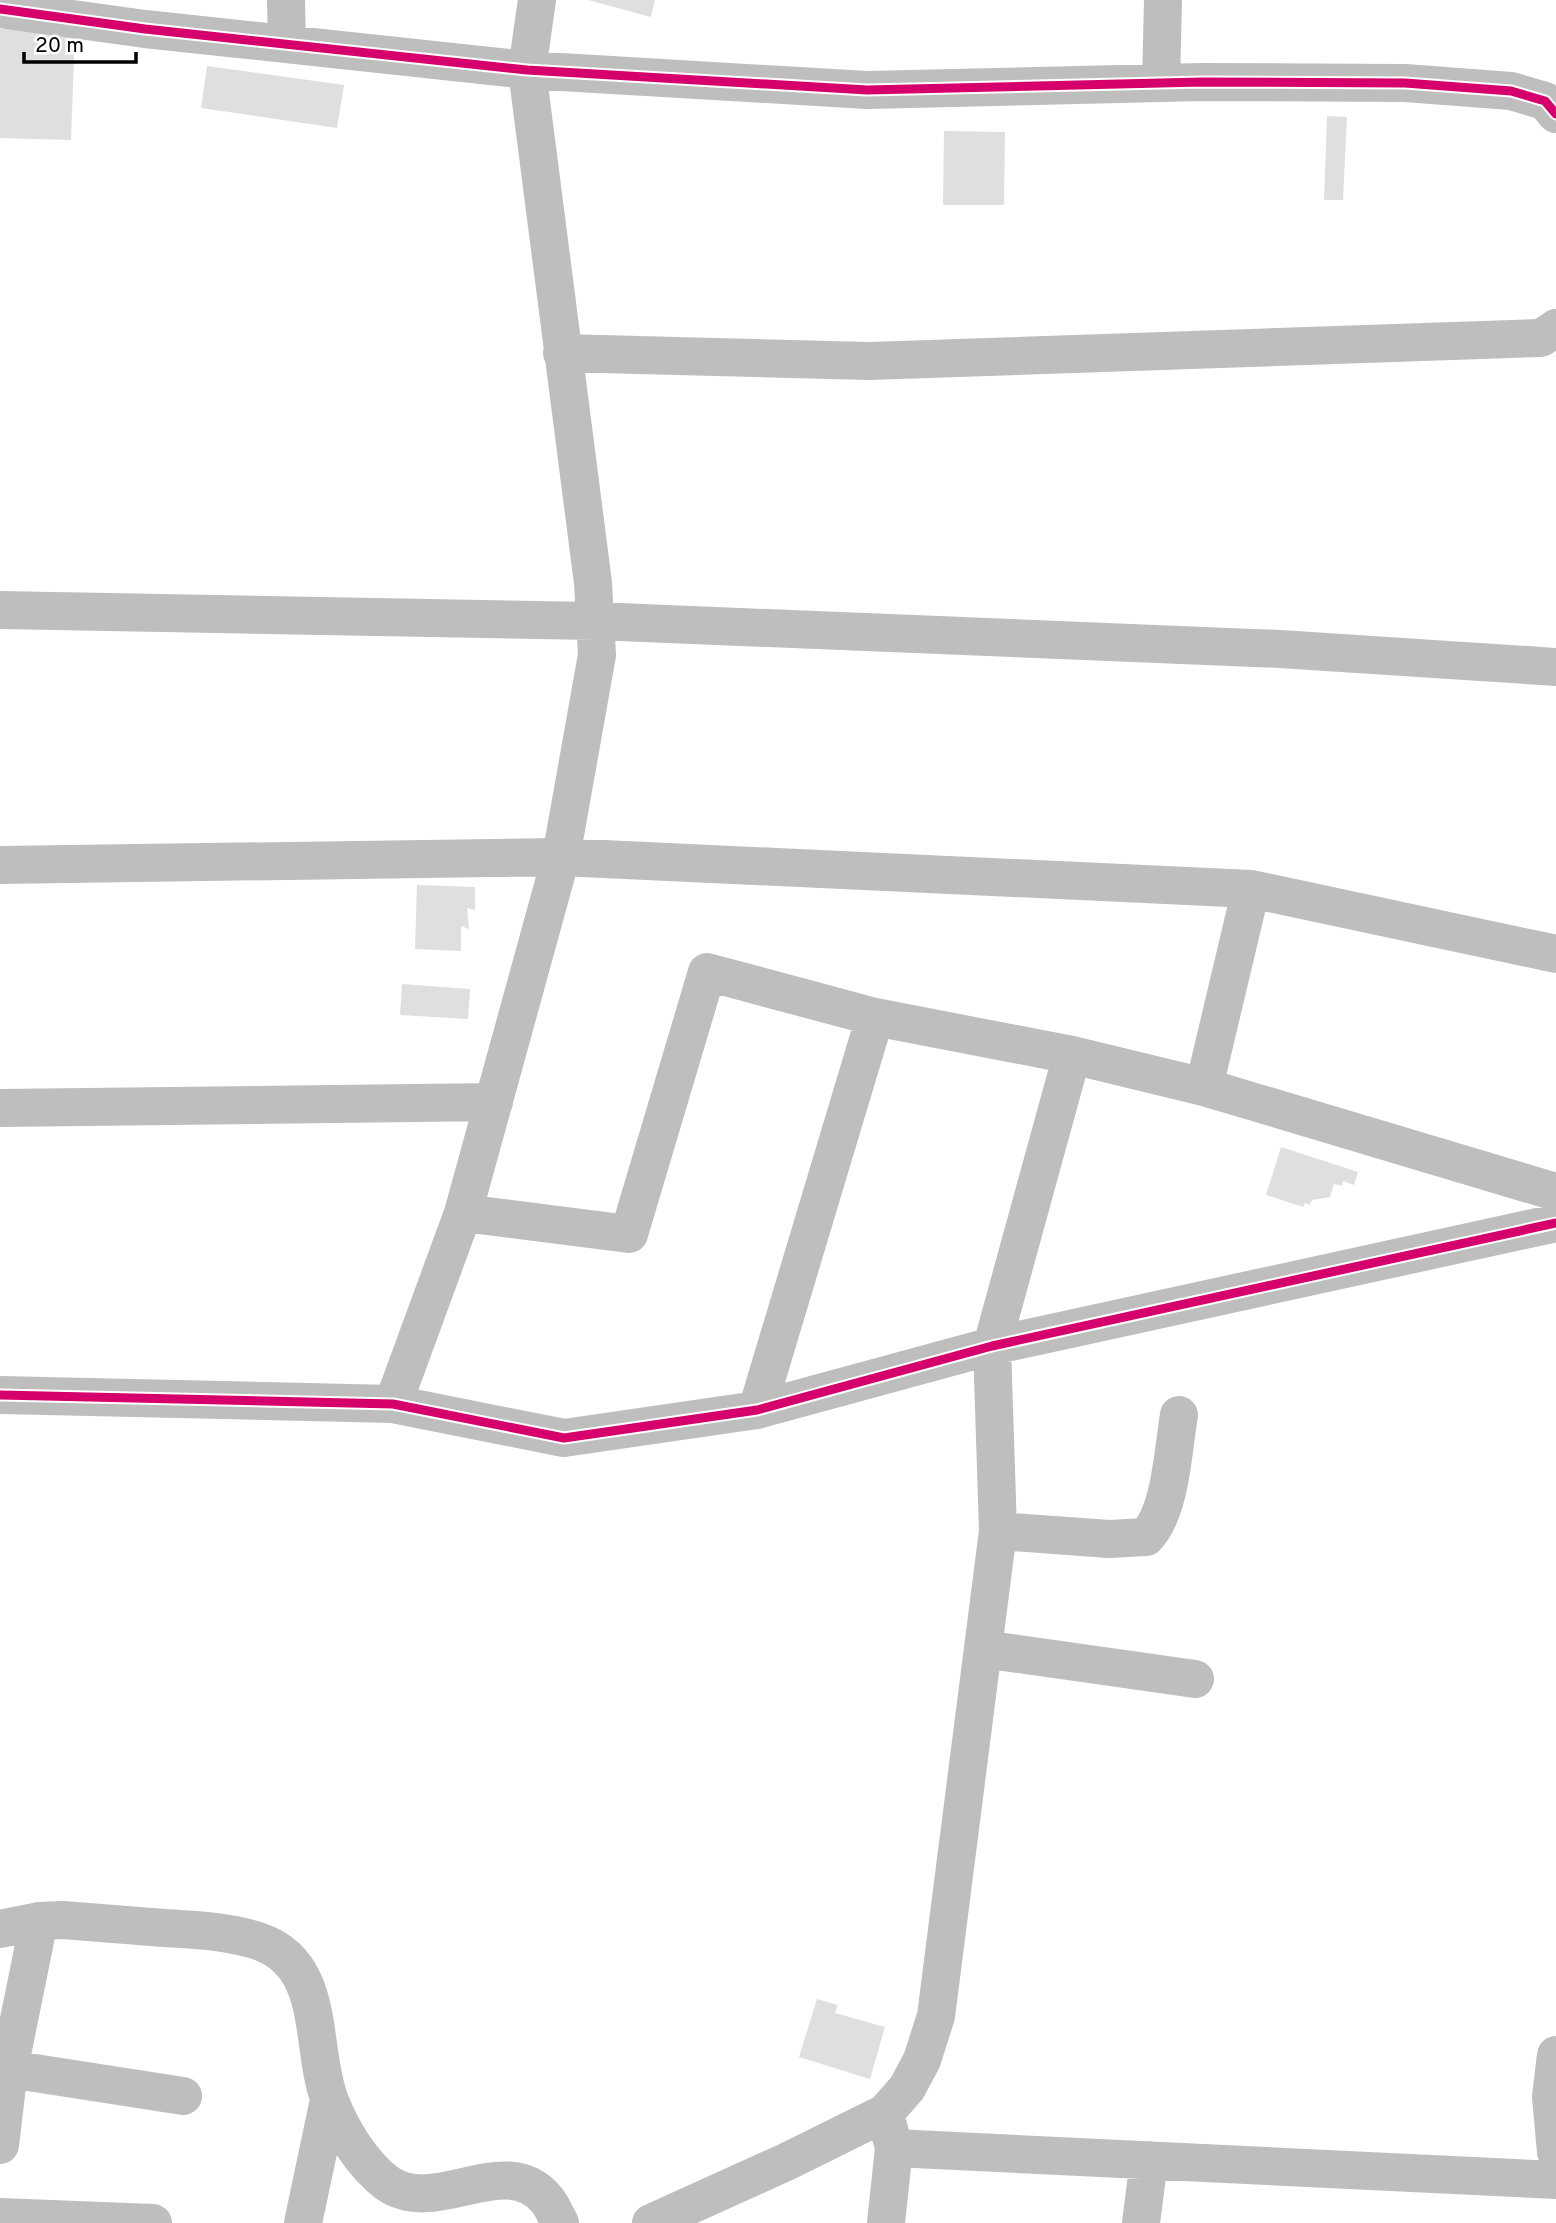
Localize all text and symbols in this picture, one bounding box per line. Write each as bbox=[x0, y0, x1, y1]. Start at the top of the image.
scale bar bbox=[24, 21, 136, 65]
text: 20 m bbox=[35, 33, 84, 60]

